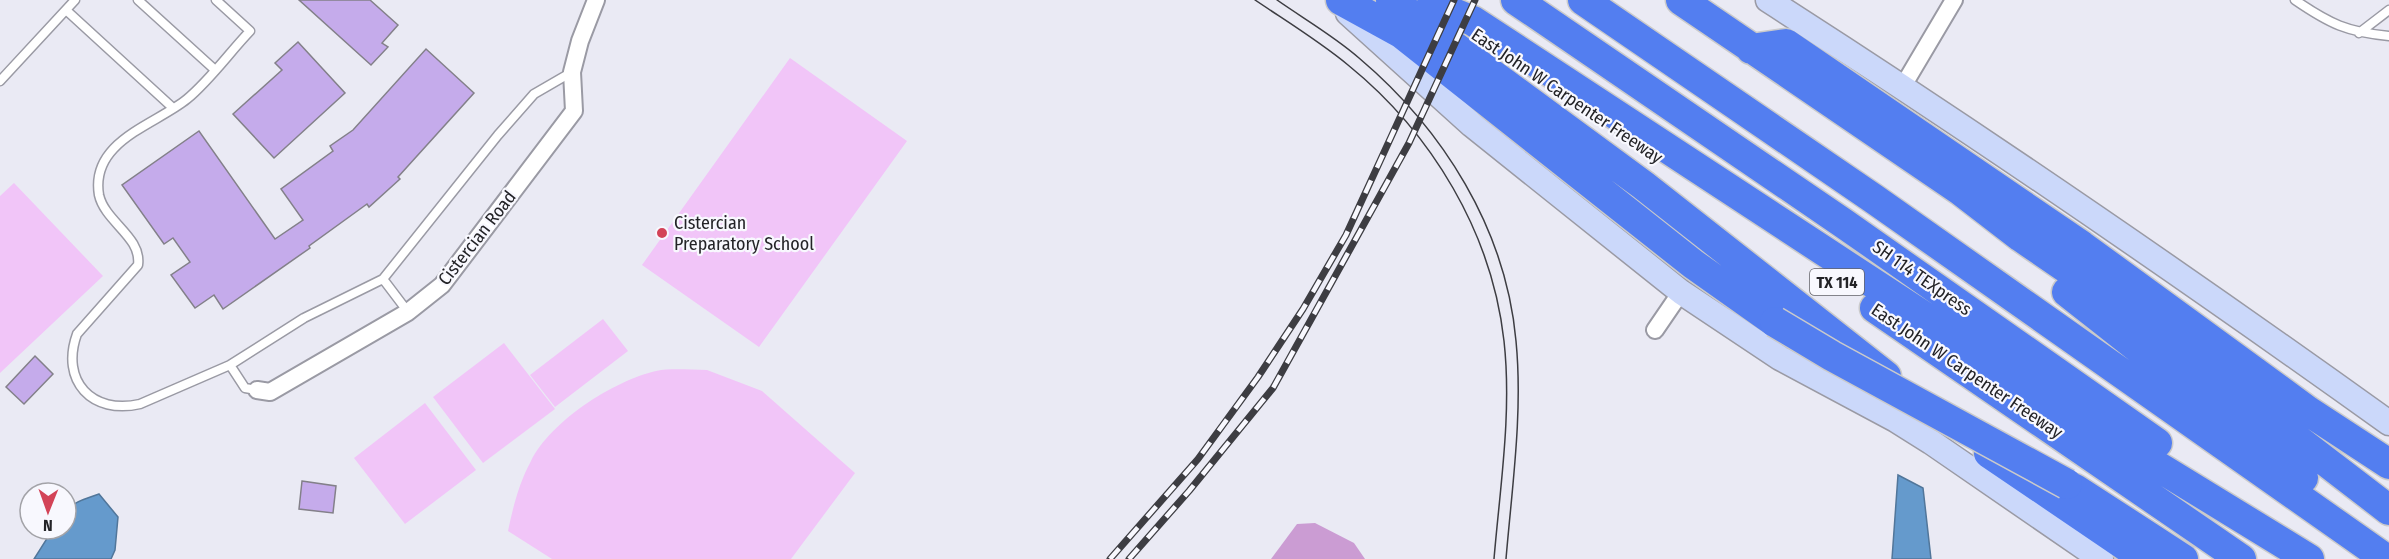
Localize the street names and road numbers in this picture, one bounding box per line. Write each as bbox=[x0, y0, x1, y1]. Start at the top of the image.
street label: East John W Carpenter Freeway bbox=[1467, 24, 1667, 168]
street label: Cistercian Road bbox=[433, 186, 521, 290]
street label: SH 114 TEXpress bbox=[1868, 236, 1976, 320]
road number: TX 114 bbox=[1810, 269, 1864, 295]
street label: East John W Carpenter Freeway bbox=[1867, 299, 2067, 443]

